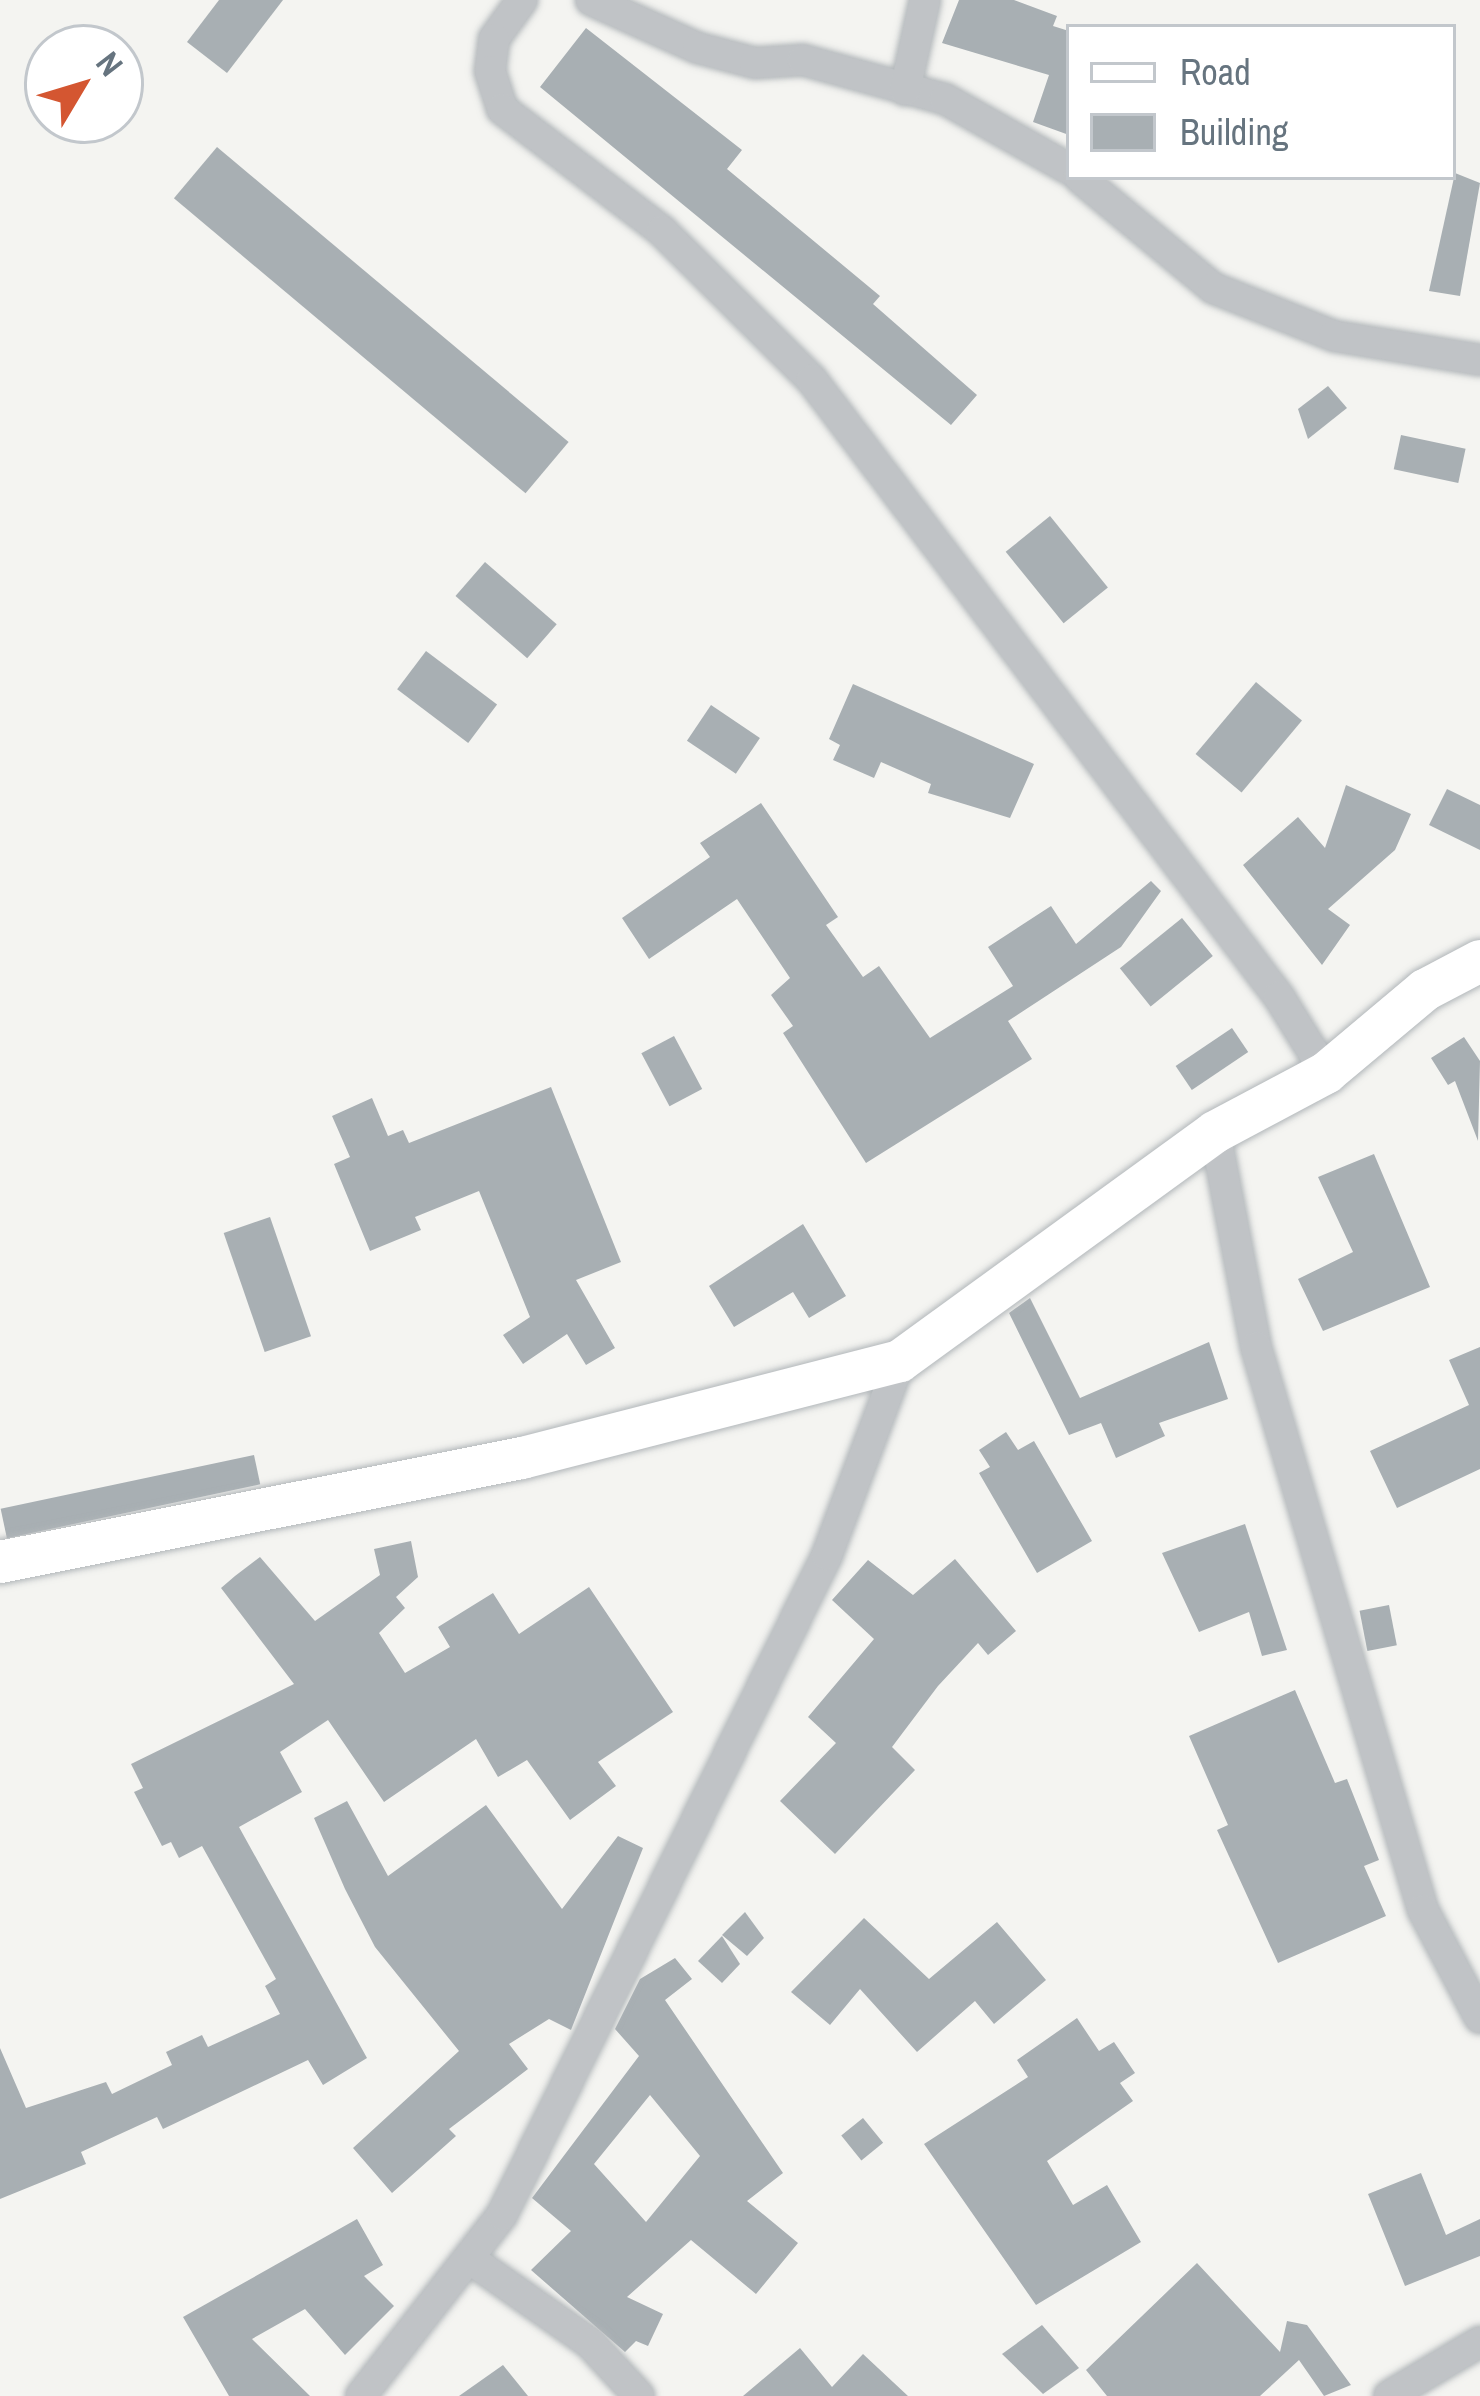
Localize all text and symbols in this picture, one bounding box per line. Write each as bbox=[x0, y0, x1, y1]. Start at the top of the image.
north arrow bbox=[24, 24, 144, 144]
legend bbox=[1066, 24, 1456, 180]
text: N bbox=[87, 42, 133, 85]
text: Road bbox=[1180, 48, 1251, 96]
text: Building bbox=[1180, 108, 1288, 156]

